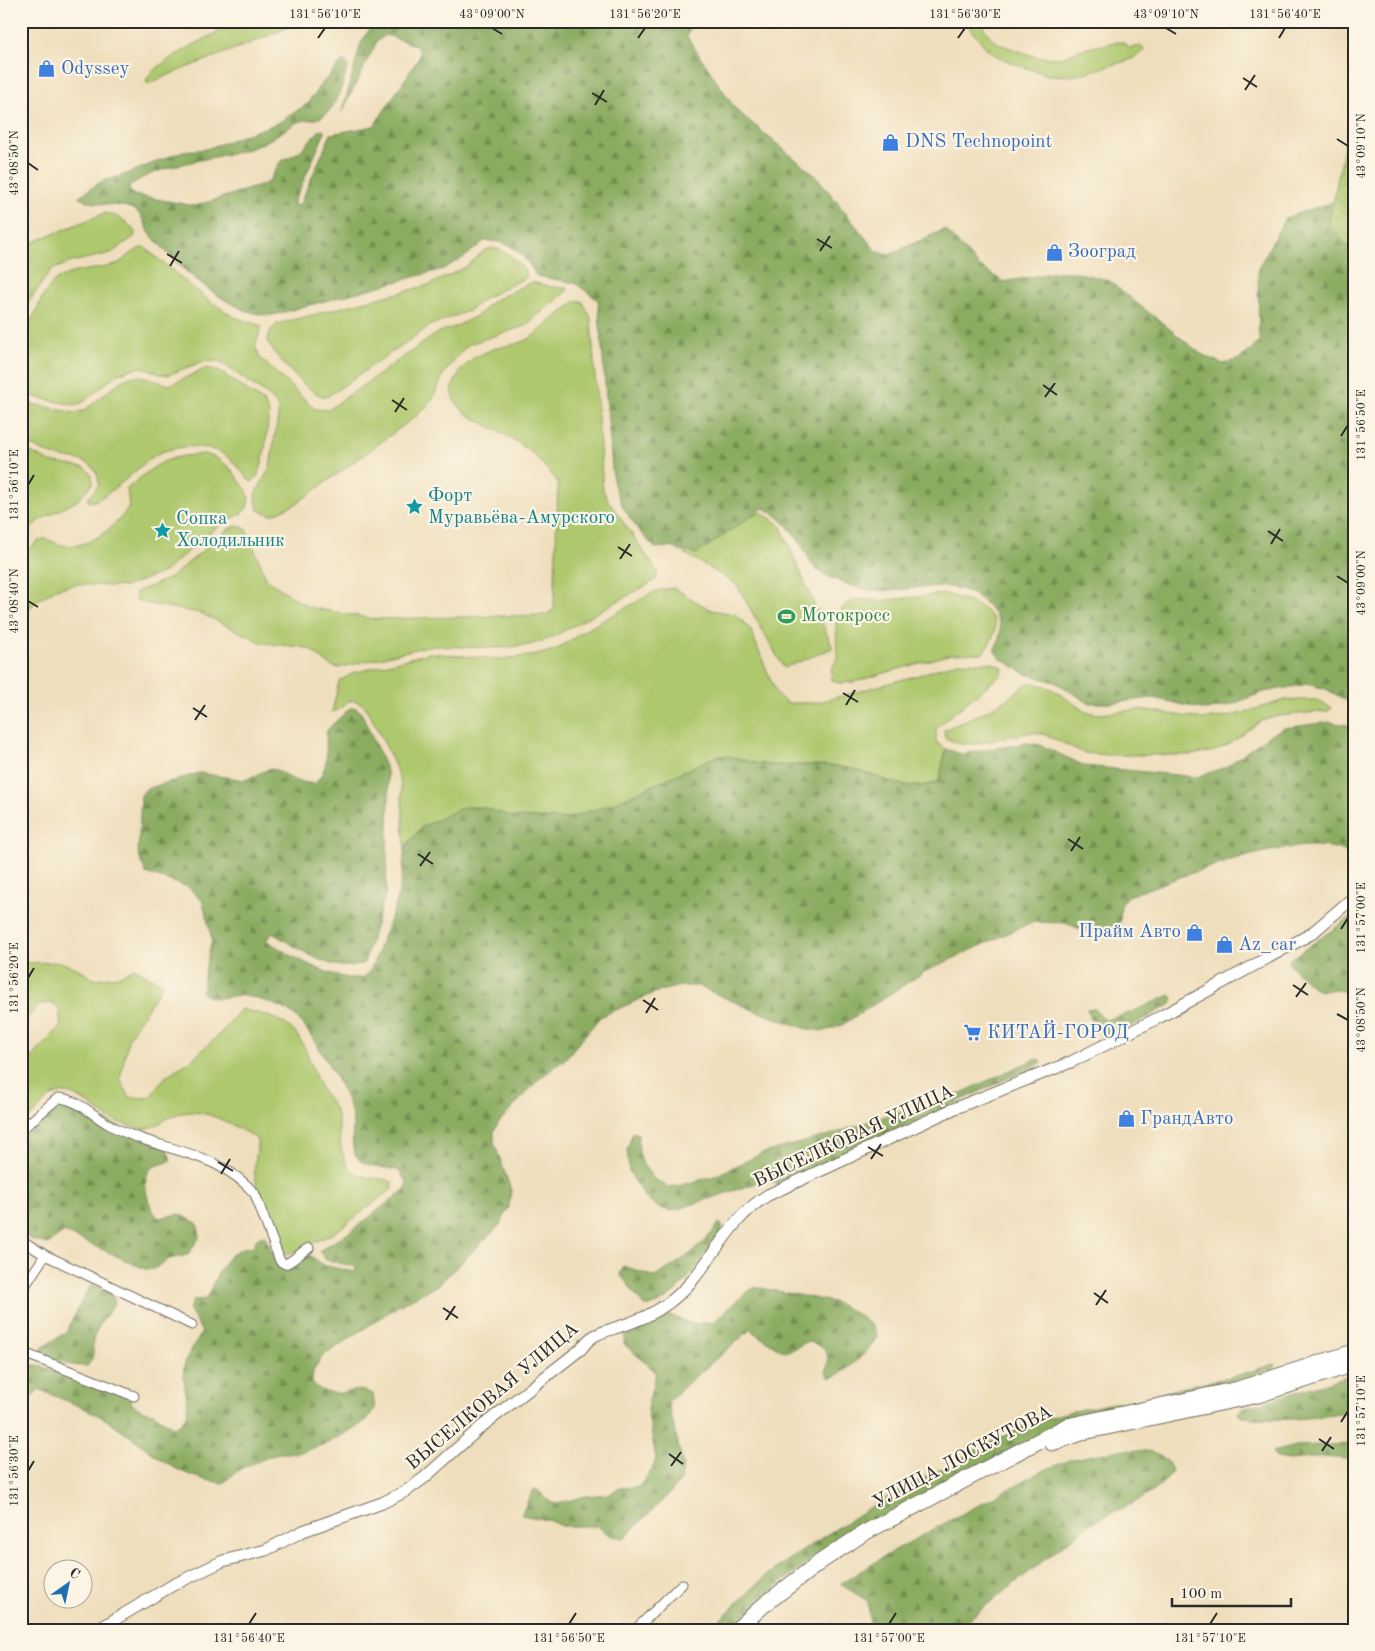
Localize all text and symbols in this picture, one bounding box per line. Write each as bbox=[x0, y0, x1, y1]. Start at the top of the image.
text: 131°56'10"E bbox=[289, 8, 361, 21]
text: 131°56'20"E bbox=[609, 8, 681, 21]
text: 131°56'30"E bbox=[929, 8, 1001, 21]
text: 131°56'40"E bbox=[1249, 8, 1321, 21]
text: 43°09'00"N bbox=[459, 9, 525, 21]
text: 43°09'10"N bbox=[1133, 9, 1199, 21]
shop icon: Odyssey bbox=[37, 59, 57, 79]
place label: Odyssey bbox=[61, 60, 130, 79]
text: 43°09'10"N bbox=[1356, 113, 1368, 179]
text: 43°08'50"N bbox=[8, 130, 21, 196]
shop icon: DNS Technopoint bbox=[881, 132, 901, 152]
place label: DNS Technopoint bbox=[905, 133, 1052, 152]
shop icon: Зооград bbox=[1044, 242, 1064, 262]
place label: Зооград bbox=[1068, 243, 1136, 262]
text: 131°56'50"E bbox=[1355, 389, 1368, 461]
text: 131°56'10"E bbox=[8, 449, 21, 521]
place label: Форт Муравьёва-Амурского bbox=[428, 487, 615, 528]
place icon: Форт Муравьёва-Амурского bbox=[404, 497, 424, 517]
place label: Сопка Холодильник bbox=[176, 510, 285, 551]
place icon: Сопка Холодильник bbox=[152, 520, 172, 540]
text: 43°09'00"N bbox=[1356, 550, 1368, 616]
text: 43°08'40"N bbox=[9, 568, 21, 634]
sports icon: Мотокросс bbox=[777, 606, 797, 626]
place label: Мотокросс bbox=[801, 607, 890, 626]
text: 131°57'00"E bbox=[1355, 882, 1368, 954]
shop icon: Прайм Авто bbox=[1185, 922, 1205, 942]
place label: Прайм Авто bbox=[1078, 923, 1181, 942]
shop icon: Az_car bbox=[1214, 935, 1234, 955]
place label: Az_car bbox=[1238, 936, 1296, 955]
text: 131°56'20"E bbox=[8, 942, 21, 1014]
text: 43°08'50"N bbox=[1355, 987, 1368, 1053]
place label: КИТАЙ-ГОРОД bbox=[987, 1020, 1129, 1043]
supermarket icon: КИТАЙ-ГОРОД bbox=[963, 1023, 983, 1043]
street label: ВЫСЕЛКОВАЯ УЛИЦА bbox=[751, 1082, 957, 1192]
shop icon: ГрандАвто bbox=[1116, 1109, 1136, 1129]
place label: ГрандАвто bbox=[1140, 1110, 1233, 1129]
street label: ВЫСЕЛКОВАЯ УЛИЦА bbox=[403, 1319, 583, 1474]
text: 131°57'10"E bbox=[1355, 1375, 1368, 1447]
street label: УЛИЦА ЛОСКУТОВА bbox=[870, 1402, 1056, 1513]
text: 131°56'30"E bbox=[8, 1435, 21, 1507]
north arrow bbox=[42, 1558, 92, 1608]
text: С bbox=[67, 1566, 82, 1582]
scale bar bbox=[1172, 1576, 1291, 1608]
text: 100 m bbox=[1180, 1587, 1222, 1602]
text: 131°56'40"E bbox=[213, 1632, 285, 1645]
text: 131°56'50"E bbox=[533, 1632, 605, 1645]
text: 131°57'00"E bbox=[853, 1632, 925, 1645]
text: 131°57'10"E bbox=[1174, 1632, 1246, 1645]

